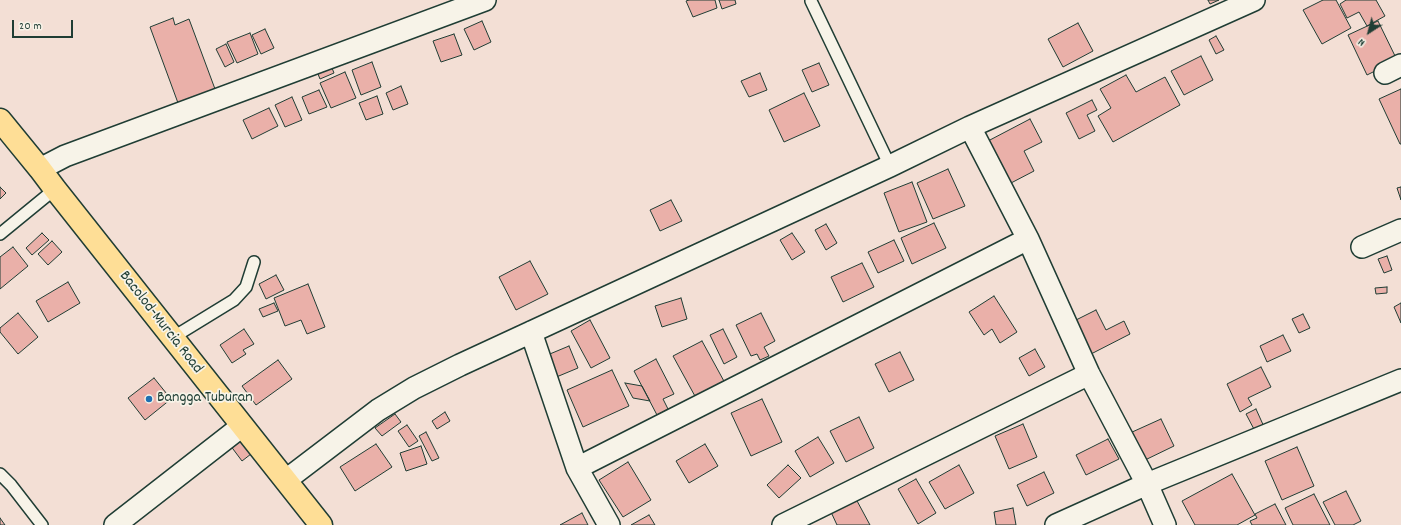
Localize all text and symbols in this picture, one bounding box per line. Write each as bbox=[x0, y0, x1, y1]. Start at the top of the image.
scale bar bbox=[14, 12, 75, 38]
north arrow bbox=[1349, 12, 1389, 52]
text: 20 m bbox=[19, 18, 42, 35]
text: N bbox=[1355, 34, 1369, 50]
street label: Bacolod-Murcia Road bbox=[114, 268, 206, 378]
place label: Bangga Tuburan bbox=[157, 389, 253, 409]
marker: Bangga Tuburan bbox=[144, 394, 154, 404]

